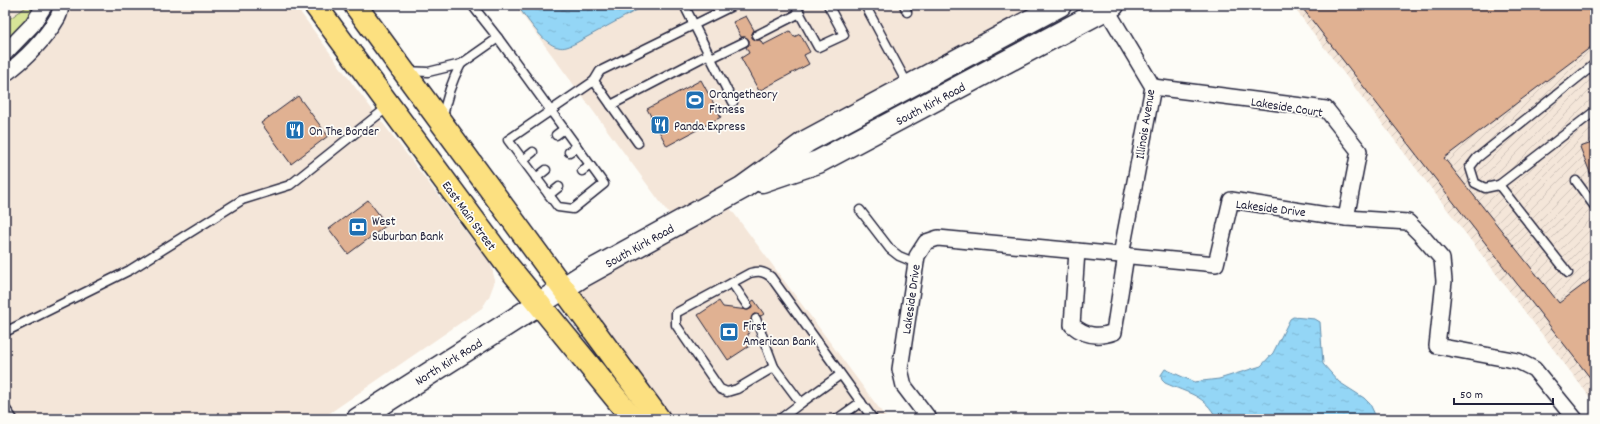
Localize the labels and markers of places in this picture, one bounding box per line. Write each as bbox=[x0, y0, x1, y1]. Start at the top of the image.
place label: Orangetheory Fitness bbox=[709, 86, 778, 120]
sports icon: Orangetheory Fitness bbox=[684, 89, 706, 111]
restaurant icon: Panda Express bbox=[649, 114, 671, 136]
place label: Panda Express bbox=[674, 118, 745, 137]
restaurant icon: On The Border bbox=[284, 119, 306, 141]
place label: On The Border bbox=[309, 123, 379, 142]
place label: West Suburban Bank bbox=[372, 213, 444, 247]
bank icon: West Suburban Bank bbox=[347, 216, 369, 238]
place label: First American Bank bbox=[743, 318, 816, 352]
bank icon: First American Bank bbox=[718, 321, 740, 343]

